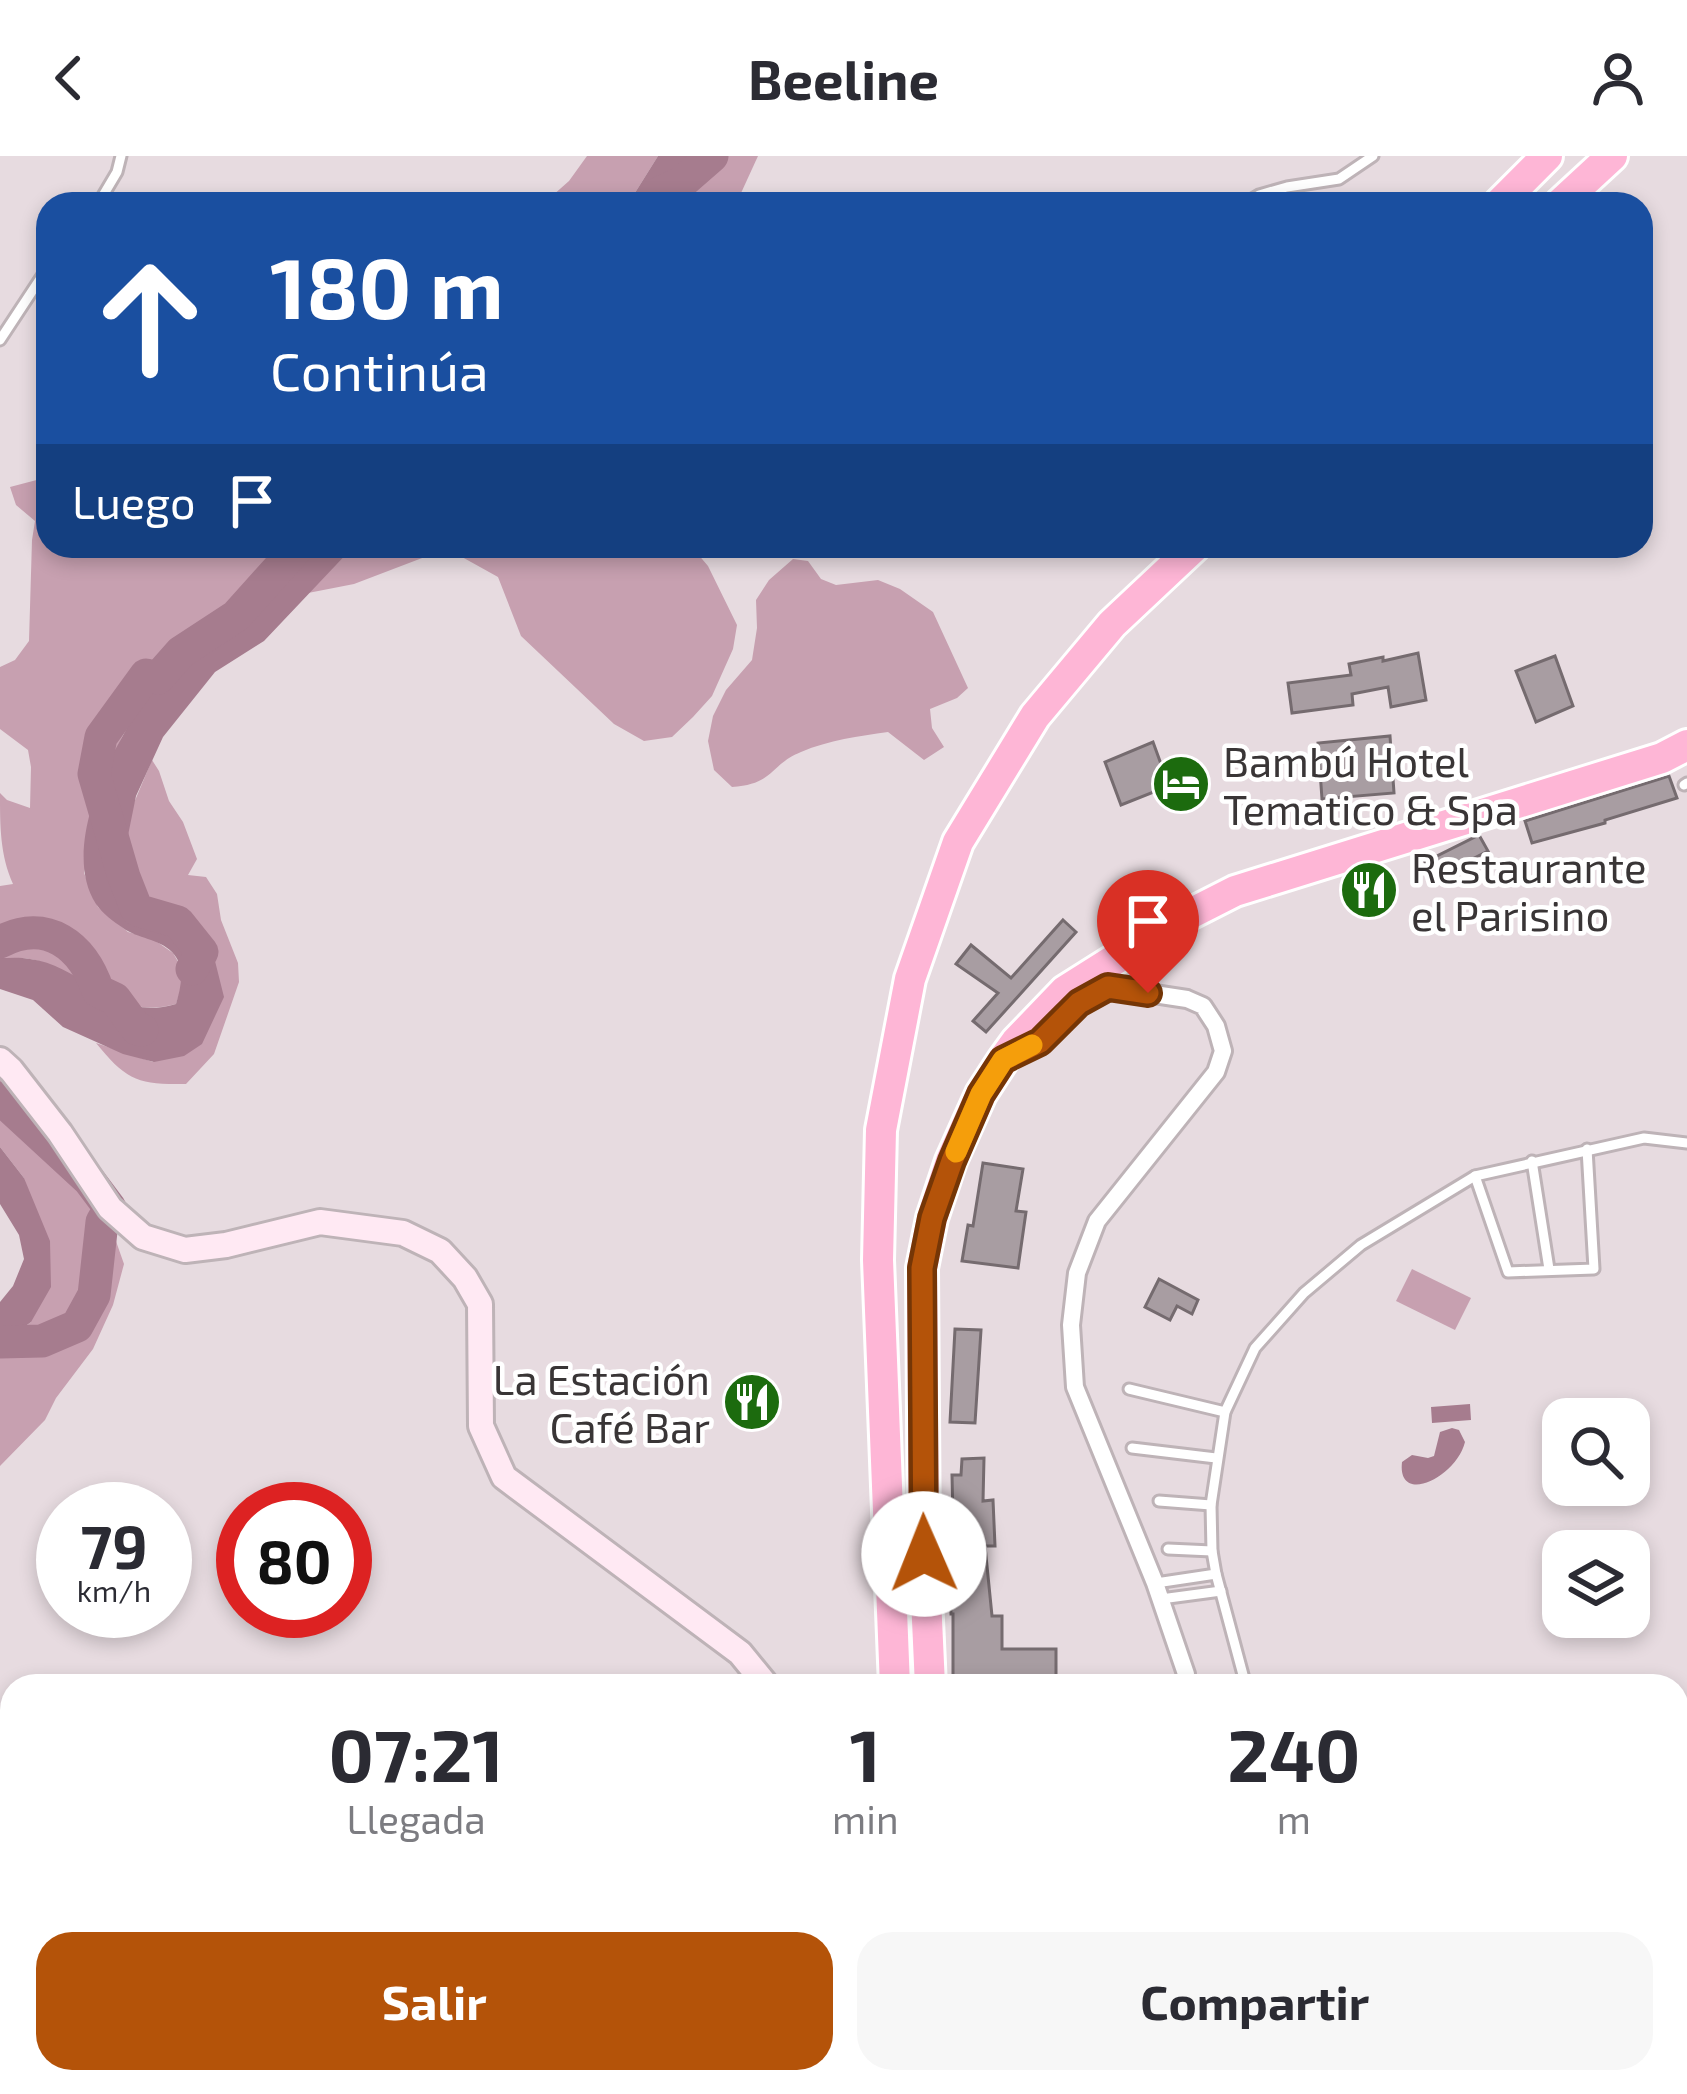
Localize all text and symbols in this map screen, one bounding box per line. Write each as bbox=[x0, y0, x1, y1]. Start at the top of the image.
icon: back bbox=[36, 45, 102, 111]
icon: person bbox=[1585, 45, 1651, 111]
text: Beeline bbox=[748, 46, 939, 111]
text: 180 m bbox=[270, 235, 504, 336]
icon: ahead bbox=[72, 240, 228, 396]
text: Continúa bbox=[270, 337, 489, 402]
icon: arrive bbox=[219, 468, 285, 534]
text: Luego bbox=[72, 474, 195, 528]
place label: Bambú Hotel Tematico & Spa bbox=[1223, 735, 1518, 833]
hotel icon: Bambú Hotel Tematico & Spa bbox=[1150, 753, 1212, 815]
place label: Restaurante el Parisino bbox=[1411, 841, 1647, 939]
restaurant icon: Restaurante el Parisino bbox=[1338, 859, 1400, 921]
pin bbox=[1097, 870, 1199, 993]
icon: arrive bbox=[1115, 888, 1181, 954]
place label: La Estación Café Bar bbox=[493, 1353, 710, 1451]
restaurant icon: La Estación Café Bar bbox=[721, 1371, 783, 1433]
map controls bbox=[1542, 1398, 1650, 1638]
button: search bbox=[1542, 1398, 1650, 1506]
speed limit sign: 80 bbox=[216, 1482, 372, 1638]
position arrow bbox=[861, 1491, 987, 1617]
text: 79 bbox=[80, 1509, 148, 1581]
button: layers bbox=[1542, 1530, 1650, 1638]
text: km/h bbox=[77, 1572, 151, 1608]
text: 07:21 bbox=[329, 1710, 504, 1796]
text: 1 bbox=[850, 1710, 881, 1796]
text: 240 bbox=[1227, 1710, 1360, 1796]
text: Llegada bbox=[346, 1795, 486, 1842]
text: min bbox=[832, 1795, 899, 1842]
text: m bbox=[1277, 1795, 1311, 1842]
button: Salir bbox=[36, 1932, 833, 2070]
button: Compartir bbox=[857, 1932, 1653, 2070]

